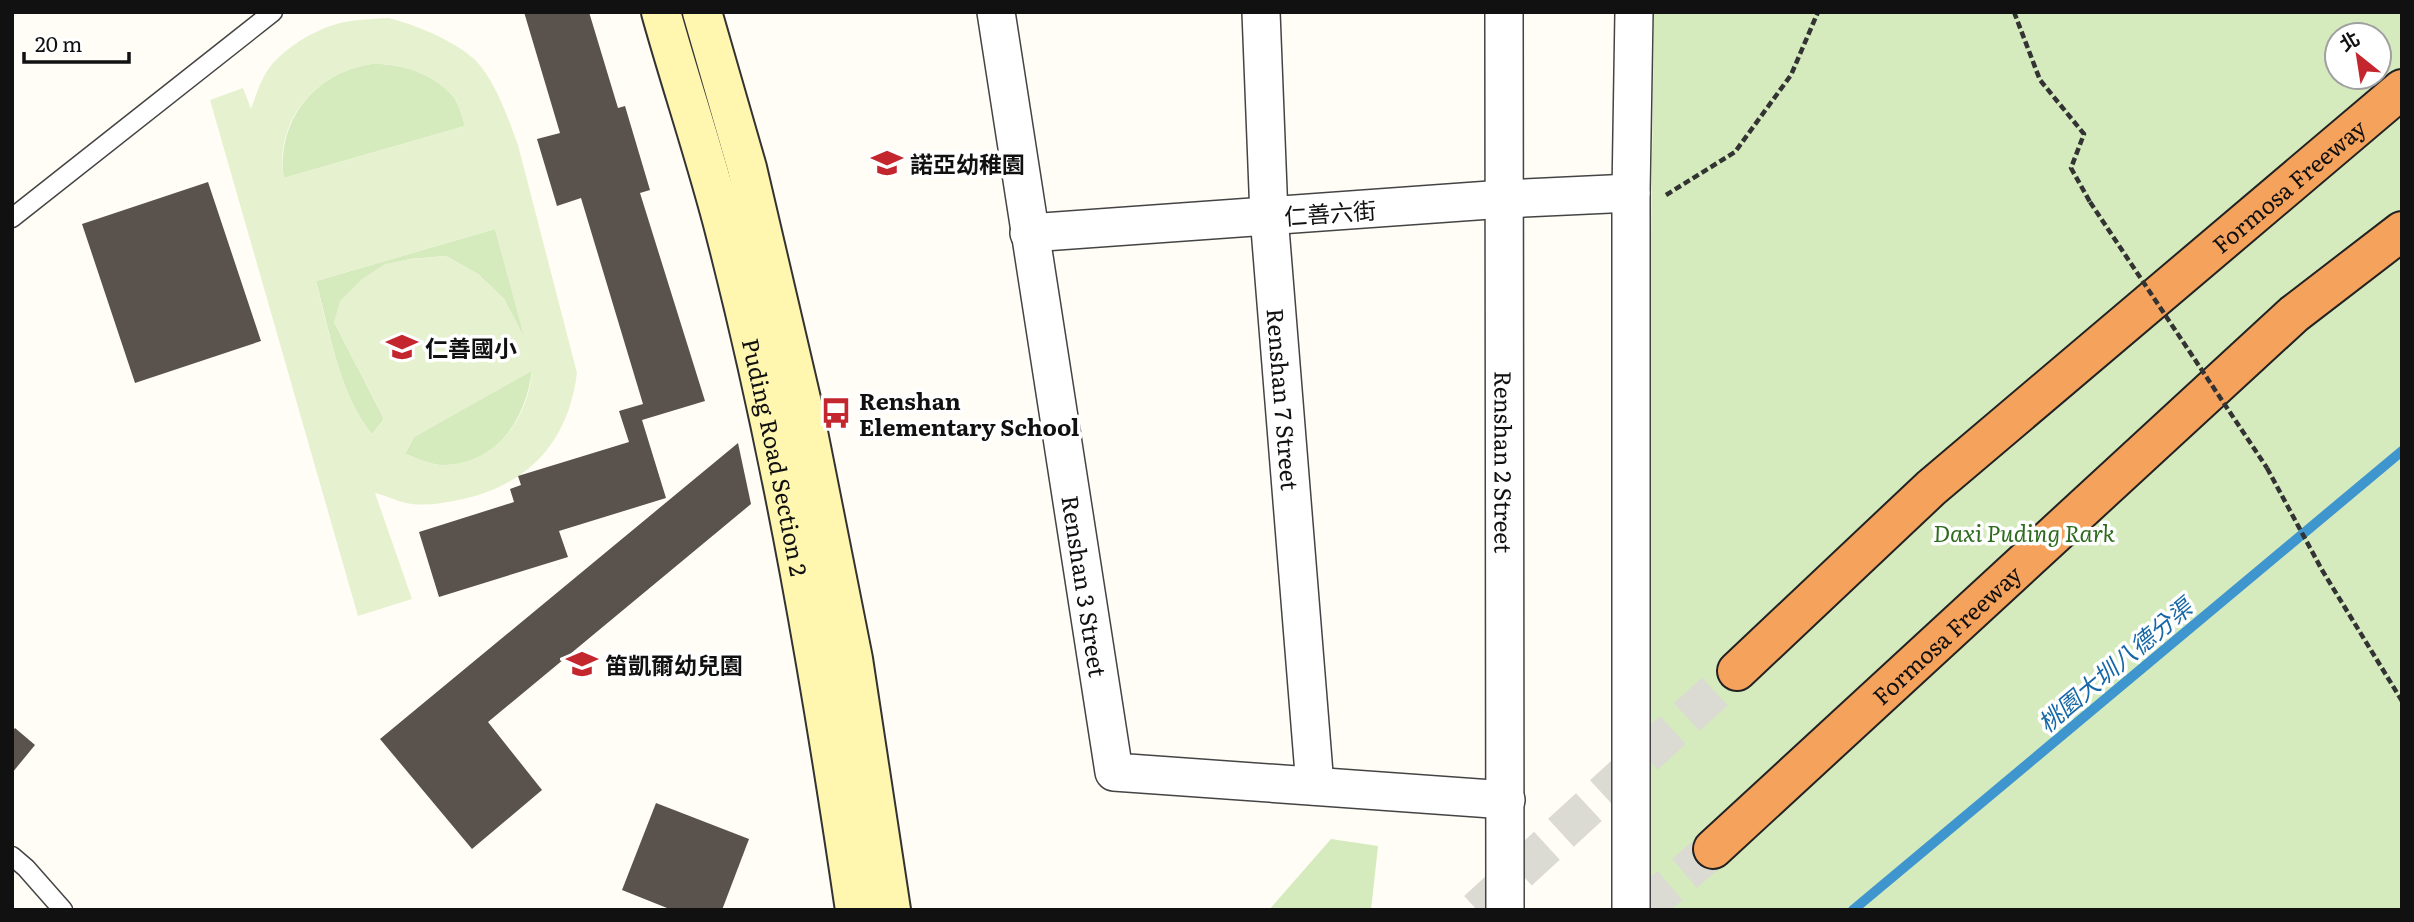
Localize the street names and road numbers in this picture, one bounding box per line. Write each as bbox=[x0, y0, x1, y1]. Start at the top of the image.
street label: Formosa Freeway bbox=[2204, 110, 2373, 260]
street label: 仁善六街 bbox=[1283, 192, 1377, 232]
street label: Renshan 7 Street bbox=[1260, 307, 1308, 492]
street label: Puding Road Section 2 bbox=[735, 335, 817, 579]
street label: Renshan 2 Street bbox=[1487, 371, 1522, 554]
street label: Renshan 3 Street bbox=[1054, 493, 1116, 680]
street label: Formosa Freeway bbox=[1864, 556, 2029, 712]

